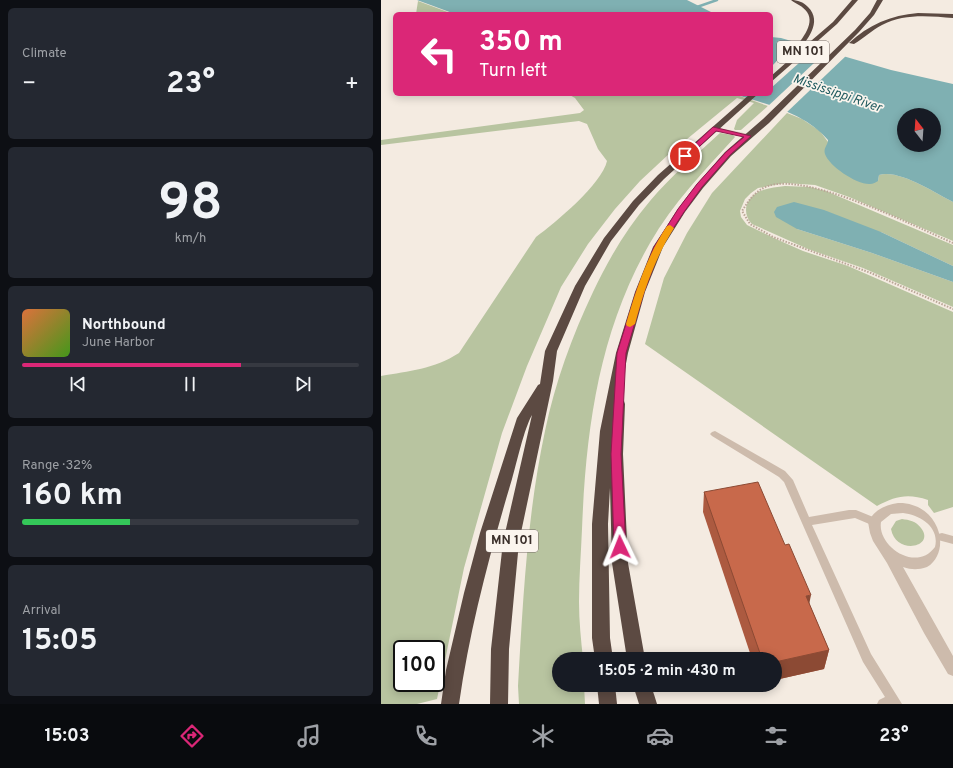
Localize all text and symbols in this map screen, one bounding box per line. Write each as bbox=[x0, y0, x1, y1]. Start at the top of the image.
text: 350 m bbox=[479, 25, 563, 61]
icon: left bbox=[413, 28, 465, 80]
road number: MN 101 bbox=[777, 41, 829, 63]
text: Climate bbox=[22, 46, 67, 62]
text: Turn left bbox=[479, 60, 547, 83]
text: 23° bbox=[166, 66, 215, 103]
text: − bbox=[22, 71, 36, 98]
text: + bbox=[345, 71, 359, 98]
water label: Mississippi River bbox=[791, 71, 884, 117]
north arrow bbox=[897, 108, 941, 152]
map controls bbox=[897, 108, 941, 152]
pin bbox=[668, 139, 702, 173]
icon: arrive bbox=[674, 145, 696, 167]
text: 98 bbox=[158, 172, 223, 238]
text: km/h bbox=[175, 231, 206, 247]
text: Northbound bbox=[82, 316, 166, 335]
text: June Harbor bbox=[82, 335, 155, 351]
icon: previous bbox=[67, 373, 89, 395]
icon: pause bbox=[179, 373, 201, 395]
icon: next bbox=[292, 373, 314, 395]
text: Range · 32% bbox=[22, 458, 92, 474]
text: 160 km bbox=[22, 478, 123, 515]
position arrow bbox=[599, 526, 641, 568]
road number: MN 101 bbox=[486, 530, 538, 552]
text: Arrival bbox=[22, 603, 61, 619]
text: 15:05 bbox=[22, 623, 98, 660]
speed limit sign: 100 bbox=[393, 640, 445, 692]
text: 15:05 · 2 min · 430 m bbox=[598, 662, 736, 681]
icon: directions bbox=[178, 722, 206, 750]
icon: music bbox=[295, 722, 323, 750]
icon: phone bbox=[412, 722, 440, 750]
icon: climate bbox=[529, 722, 557, 750]
icon: car bbox=[646, 722, 674, 750]
icon: filters bbox=[762, 722, 790, 750]
text: 15:03 bbox=[44, 725, 90, 748]
text: 23° bbox=[879, 725, 909, 748]

